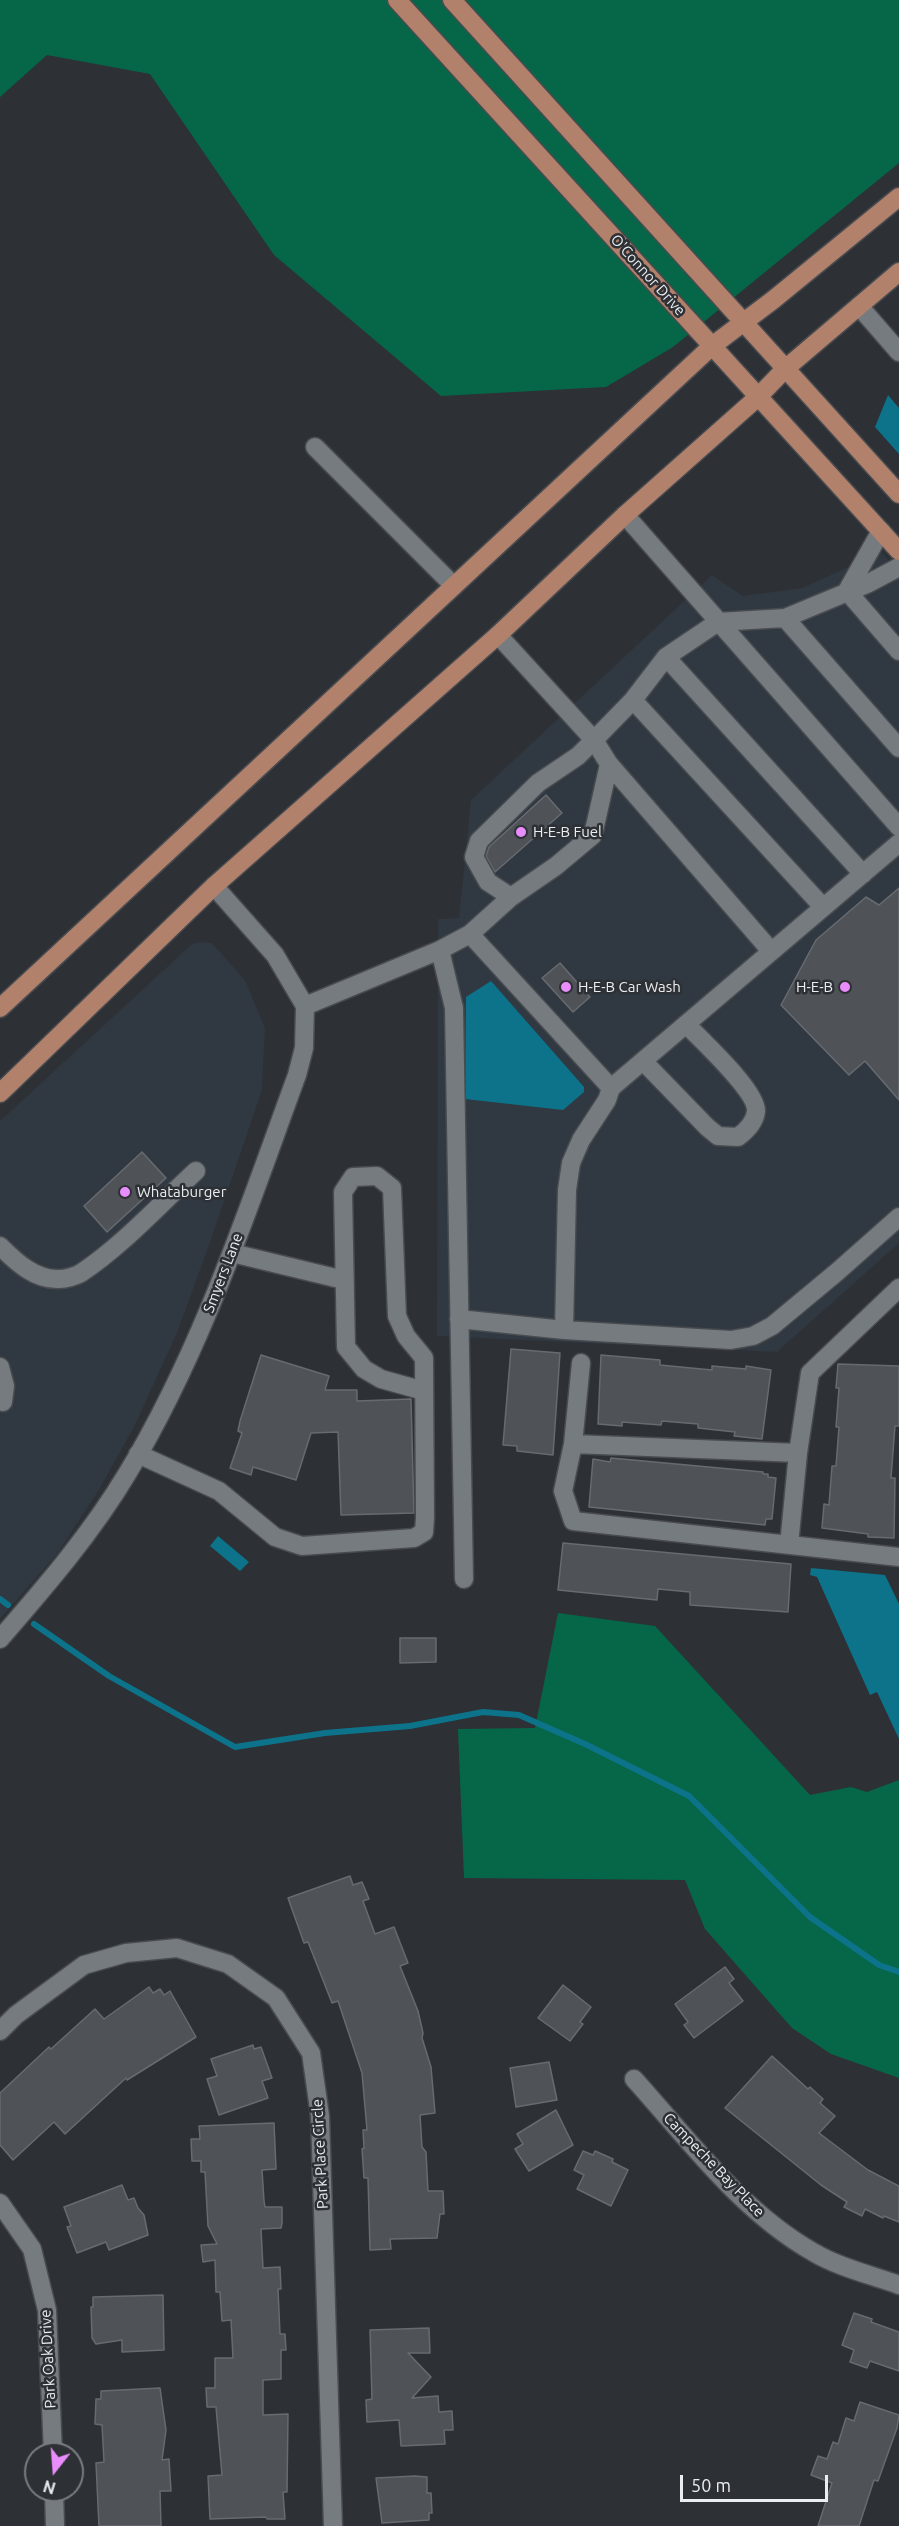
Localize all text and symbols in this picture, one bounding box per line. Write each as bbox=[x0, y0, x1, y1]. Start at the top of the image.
street label: O'Connor Drive bbox=[607, 231, 689, 319]
place label: H-E-B Fuel bbox=[533, 823, 602, 841]
marker: H-E-B Fuel bbox=[514, 825, 528, 839]
place label: H-E-B Car Wash bbox=[578, 978, 681, 996]
place label: H-E-B bbox=[796, 978, 833, 996]
marker: H-E-B Car Wash bbox=[559, 980, 573, 994]
marker: H-E-B bbox=[838, 980, 852, 994]
place label: Whataburger bbox=[137, 1183, 226, 1201]
marker: Whataburger bbox=[118, 1185, 132, 1199]
street label: Smyers Lane bbox=[200, 1231, 246, 1315]
street label: Park Place Circle bbox=[308, 2098, 332, 2210]
street label: Campeche Bay Place bbox=[660, 2109, 768, 2221]
street label: Park Oak Drive bbox=[36, 2309, 60, 2409]
north arrow bbox=[24, 2442, 84, 2502]
scale bar bbox=[683, 2463, 832, 2501]
text: 50 m bbox=[691, 2475, 731, 2495]
text: N bbox=[41, 2477, 58, 2498]

